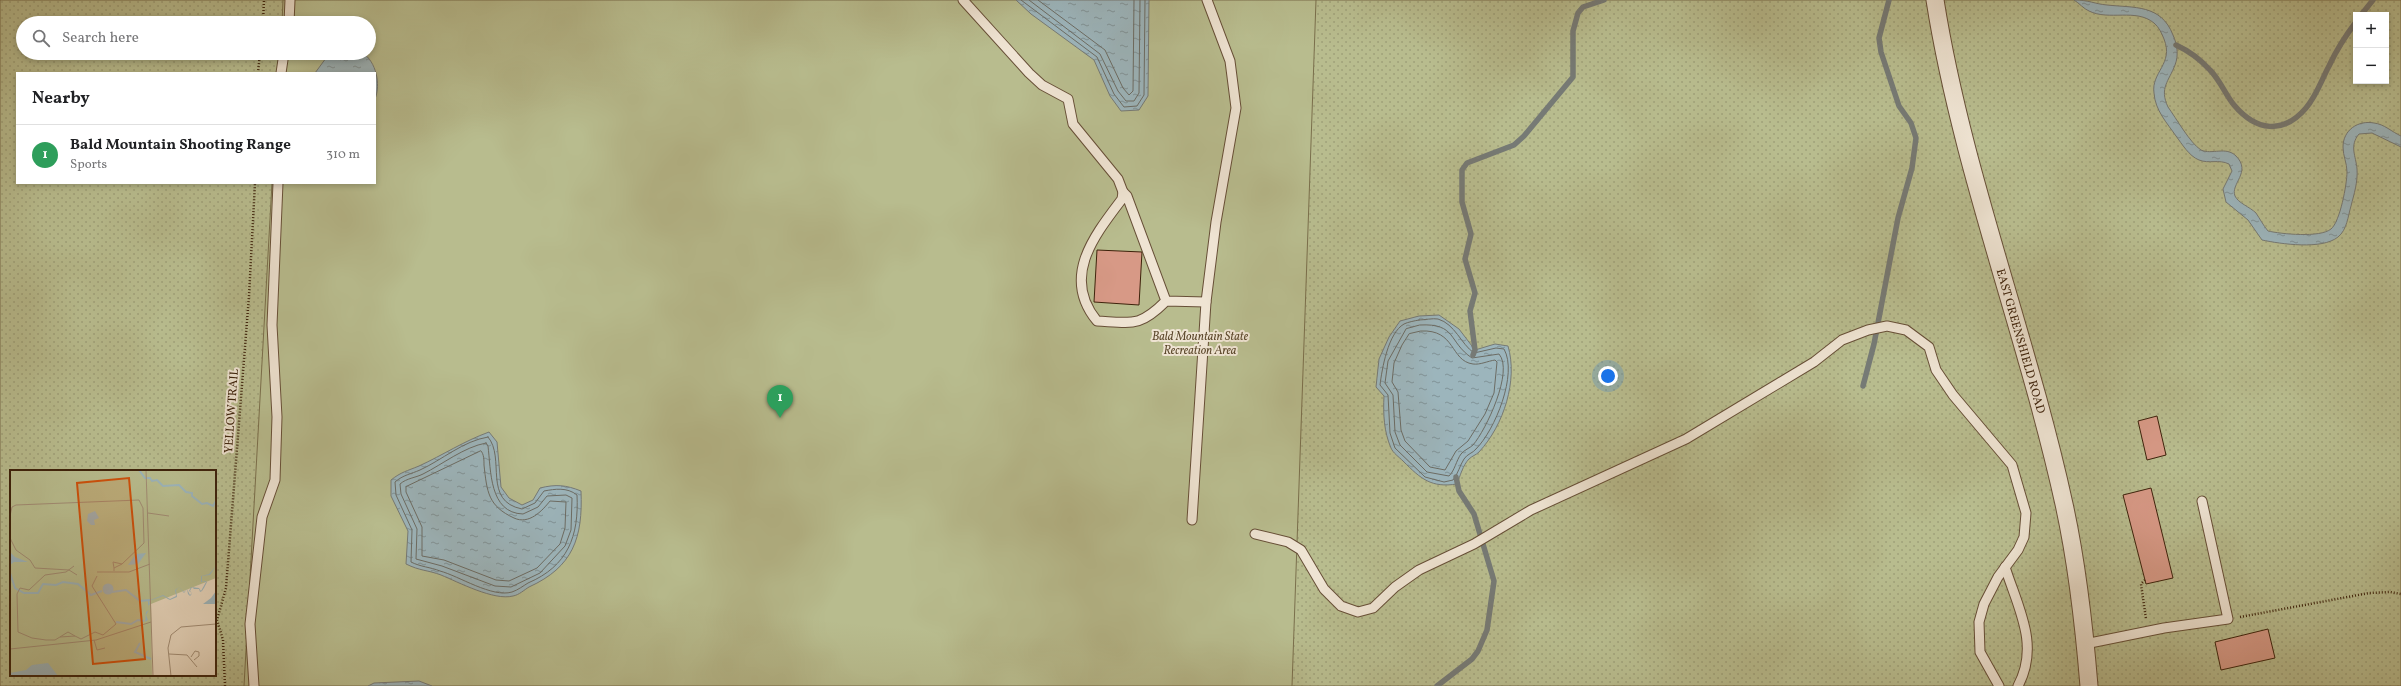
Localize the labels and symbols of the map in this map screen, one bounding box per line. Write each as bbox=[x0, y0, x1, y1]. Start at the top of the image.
street label: EAST GREENSHIELD ROAD bbox=[1992, 267, 2048, 416]
park label: Bald Mountain State Recreation Area bbox=[1152, 329, 1249, 359]
your location bbox=[1598, 366, 1618, 386]
street label: YELLOW TRAIL bbox=[221, 368, 243, 454]
pin: 1 bbox=[767, 385, 793, 418]
inset map bbox=[10, 470, 216, 676]

